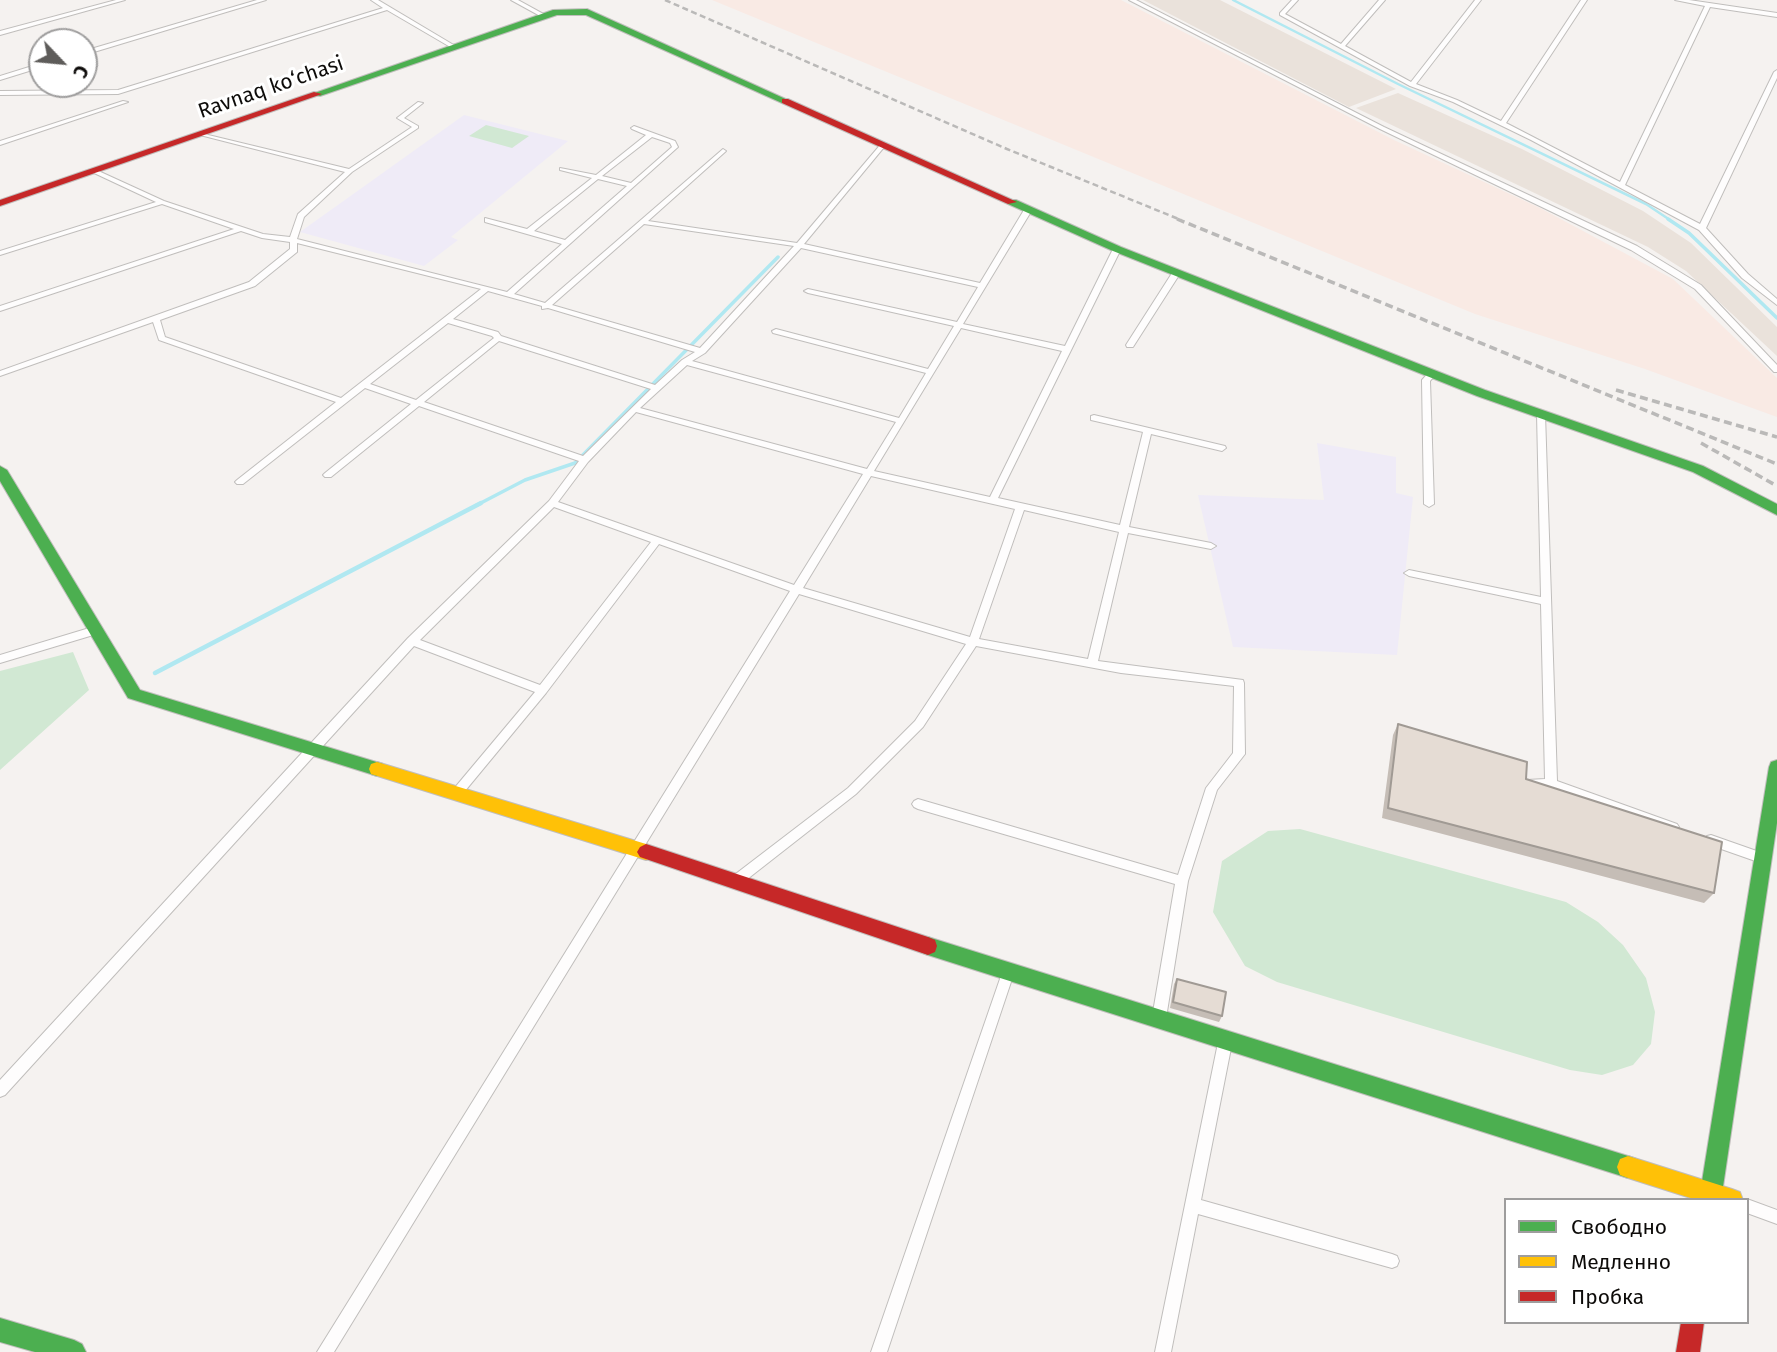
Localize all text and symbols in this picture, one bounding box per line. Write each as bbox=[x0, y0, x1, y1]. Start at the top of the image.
north arrow bbox=[28, 28, 98, 98]
street label: Ravnaq ko‘chasi bbox=[195, 51, 347, 125]
text: С bbox=[68, 62, 93, 82]
legend bbox=[1504, 1198, 1749, 1324]
text: Свободно bbox=[1571, 1214, 1667, 1240]
text: Медленно bbox=[1571, 1249, 1671, 1275]
text: Пробка bbox=[1571, 1284, 1644, 1310]

